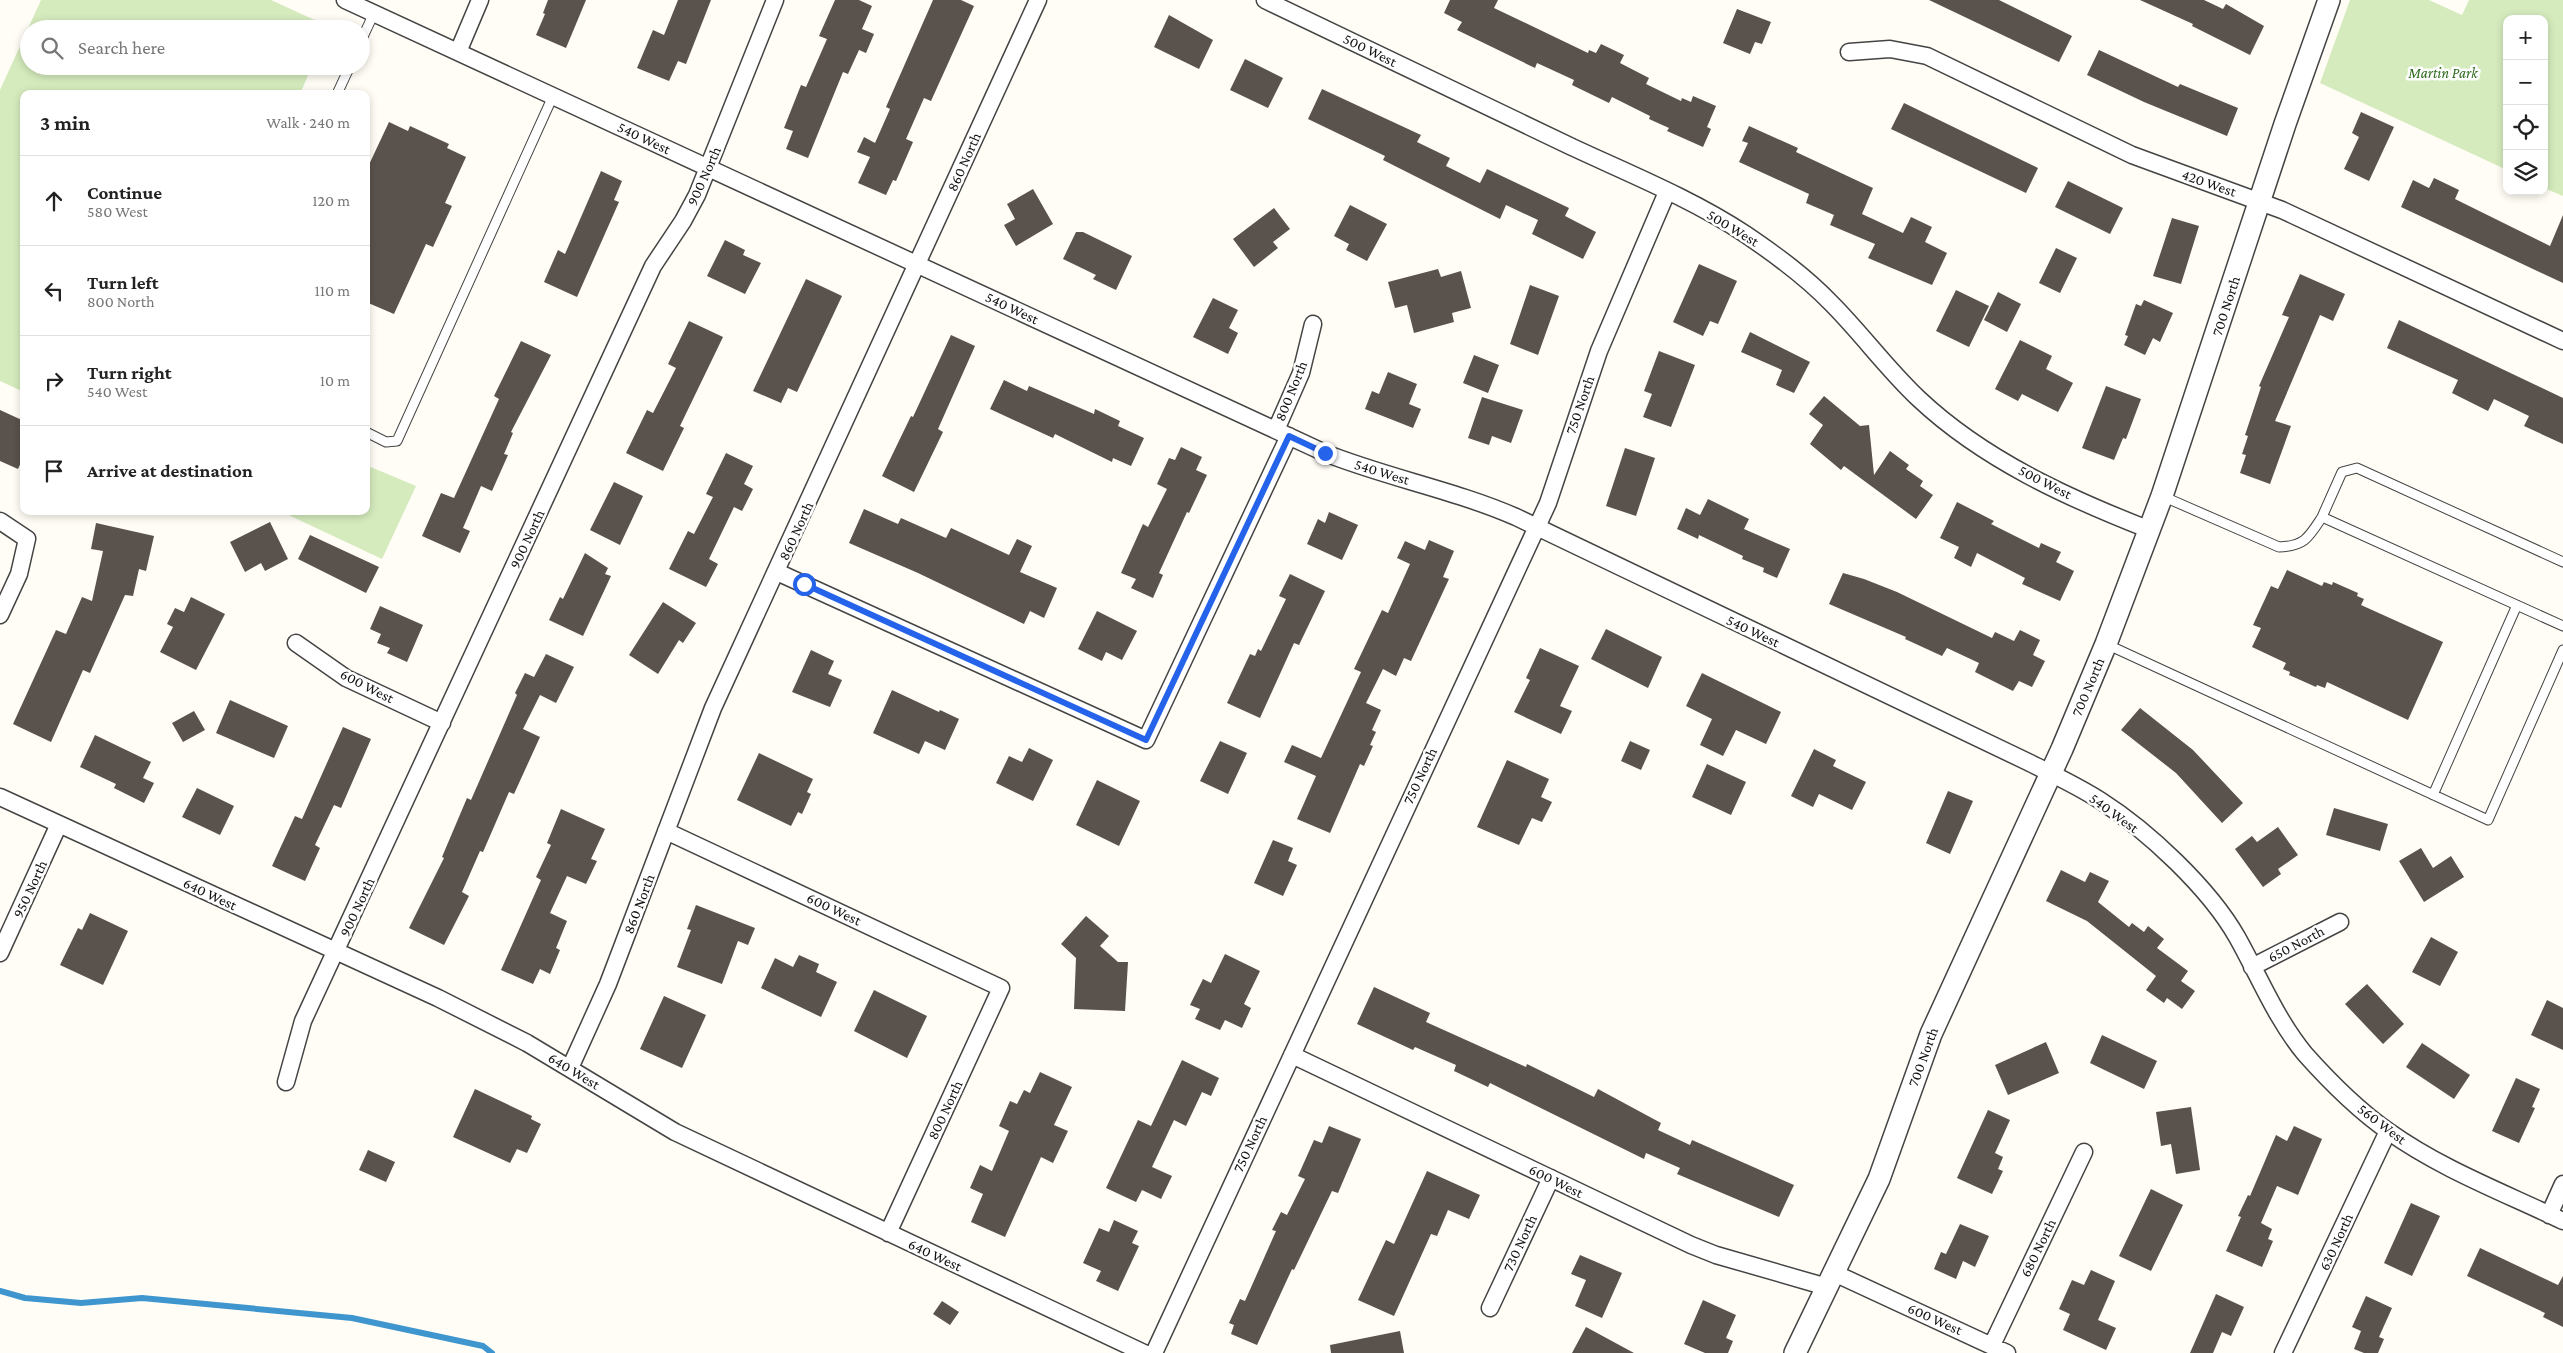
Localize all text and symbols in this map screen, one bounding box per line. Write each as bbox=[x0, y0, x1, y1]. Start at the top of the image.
map controls bbox=[2503, 15, 2548, 195]
button: + bbox=[2503, 15, 2548, 60]
search box bbox=[20, 20, 370, 75]
street label: 500 West bbox=[1341, 30, 1400, 70]
icon: search bbox=[38, 34, 66, 62]
text: Search here bbox=[78, 37, 165, 58]
button: − bbox=[2503, 60, 2548, 105]
park label: Martin Park bbox=[2407, 65, 2479, 81]
button: locate bbox=[2503, 105, 2548, 150]
text: 3 min bbox=[40, 111, 90, 135]
text: Walk · 240 m bbox=[266, 114, 350, 131]
street label: 540 West bbox=[615, 119, 674, 158]
street label: 860 North bbox=[944, 130, 984, 194]
street label: 900 North bbox=[684, 144, 724, 208]
button: layers bbox=[2503, 150, 2548, 195]
street label: 420 West bbox=[2180, 166, 2239, 200]
text: Continue bbox=[87, 182, 162, 203]
icon: ahead bbox=[40, 187, 68, 215]
text: 120 m bbox=[312, 192, 350, 209]
text: 580 West bbox=[87, 203, 148, 220]
street label: 500 West bbox=[1704, 206, 1763, 250]
text: Turn left bbox=[87, 272, 159, 293]
street label: 700 North bbox=[2209, 274, 2243, 338]
icon: left bbox=[40, 277, 68, 305]
text: 110 m bbox=[314, 282, 350, 299]
street label: 540 West bbox=[983, 289, 1042, 328]
text: 800 North bbox=[87, 293, 155, 310]
street label: 800 North bbox=[1272, 359, 1310, 423]
text: Turn right bbox=[87, 362, 172, 383]
icon: right bbox=[40, 367, 68, 395]
text: 10 m bbox=[320, 372, 350, 389]
street label: 750 North bbox=[1563, 374, 1597, 436]
text: 540 West bbox=[87, 383, 147, 400]
route end bbox=[1314, 442, 1337, 465]
street label: 540 West bbox=[1353, 456, 1412, 488]
icon: arrive bbox=[40, 457, 68, 485]
text: Arrive at destination bbox=[87, 460, 253, 481]
street label: 500 West bbox=[2016, 462, 2075, 503]
street label: 860 North bbox=[776, 499, 816, 563]
street label: 900 North bbox=[506, 507, 548, 571]
route start bbox=[793, 573, 816, 596]
street label: 540 West bbox=[1724, 612, 1783, 651]
street label: 700 North bbox=[2069, 655, 2107, 719]
street label: 600 West bbox=[338, 666, 397, 707]
street label: 750 North bbox=[1400, 745, 1440, 807]
street label: 540 West bbox=[2086, 790, 2142, 837]
street label: 950 North bbox=[10, 858, 50, 920]
street label: 860 North bbox=[620, 872, 658, 936]
street label: 640 West bbox=[181, 875, 240, 914]
street label: 900 North bbox=[336, 875, 378, 939]
street label: 600 West bbox=[804, 889, 865, 929]
street label: 650 North bbox=[2265, 923, 2327, 965]
street label: 700 North bbox=[1905, 1025, 1941, 1089]
street label: 640 West bbox=[545, 1049, 603, 1093]
street label: 800 North bbox=[924, 1078, 966, 1142]
street label: 560 West bbox=[2355, 1101, 2410, 1148]
street label: 750 North bbox=[1230, 1113, 1270, 1175]
street label: 600 West bbox=[1526, 1161, 1586, 1201]
street label: 630 North bbox=[2316, 1211, 2356, 1273]
street label: 730 North bbox=[1500, 1212, 1540, 1274]
street label: 680 North bbox=[2017, 1216, 2059, 1280]
street label: 640 West bbox=[906, 1236, 965, 1275]
street label: 600 West bbox=[1905, 1300, 1966, 1339]

